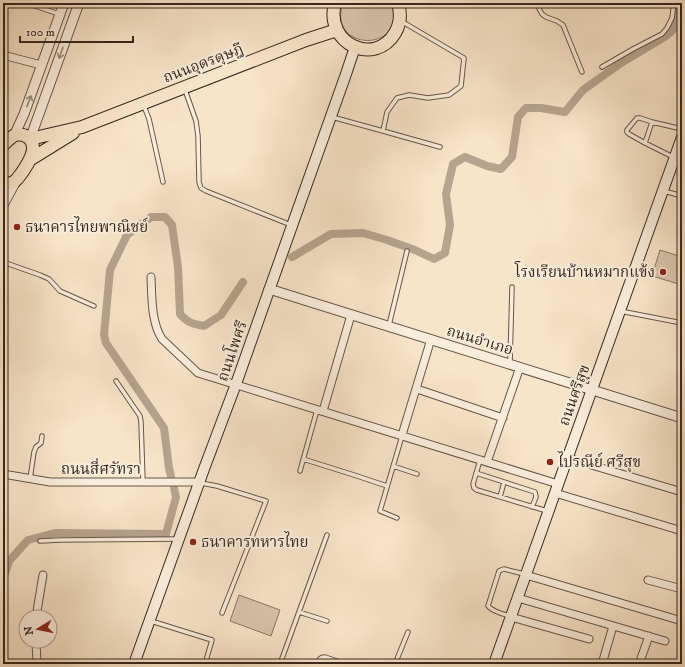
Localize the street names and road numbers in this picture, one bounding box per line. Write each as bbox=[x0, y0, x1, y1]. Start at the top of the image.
street label: ถนนอุดรดุษฎี bbox=[160, 39, 246, 88]
street label: ถนนโพศรี bbox=[211, 318, 252, 384]
street label: ถนนอำเภอ bbox=[444, 321, 515, 360]
street label: ถนนศรีสุข bbox=[555, 362, 595, 429]
street label: ถนนสี่ศรัทรา bbox=[61, 458, 141, 479]

